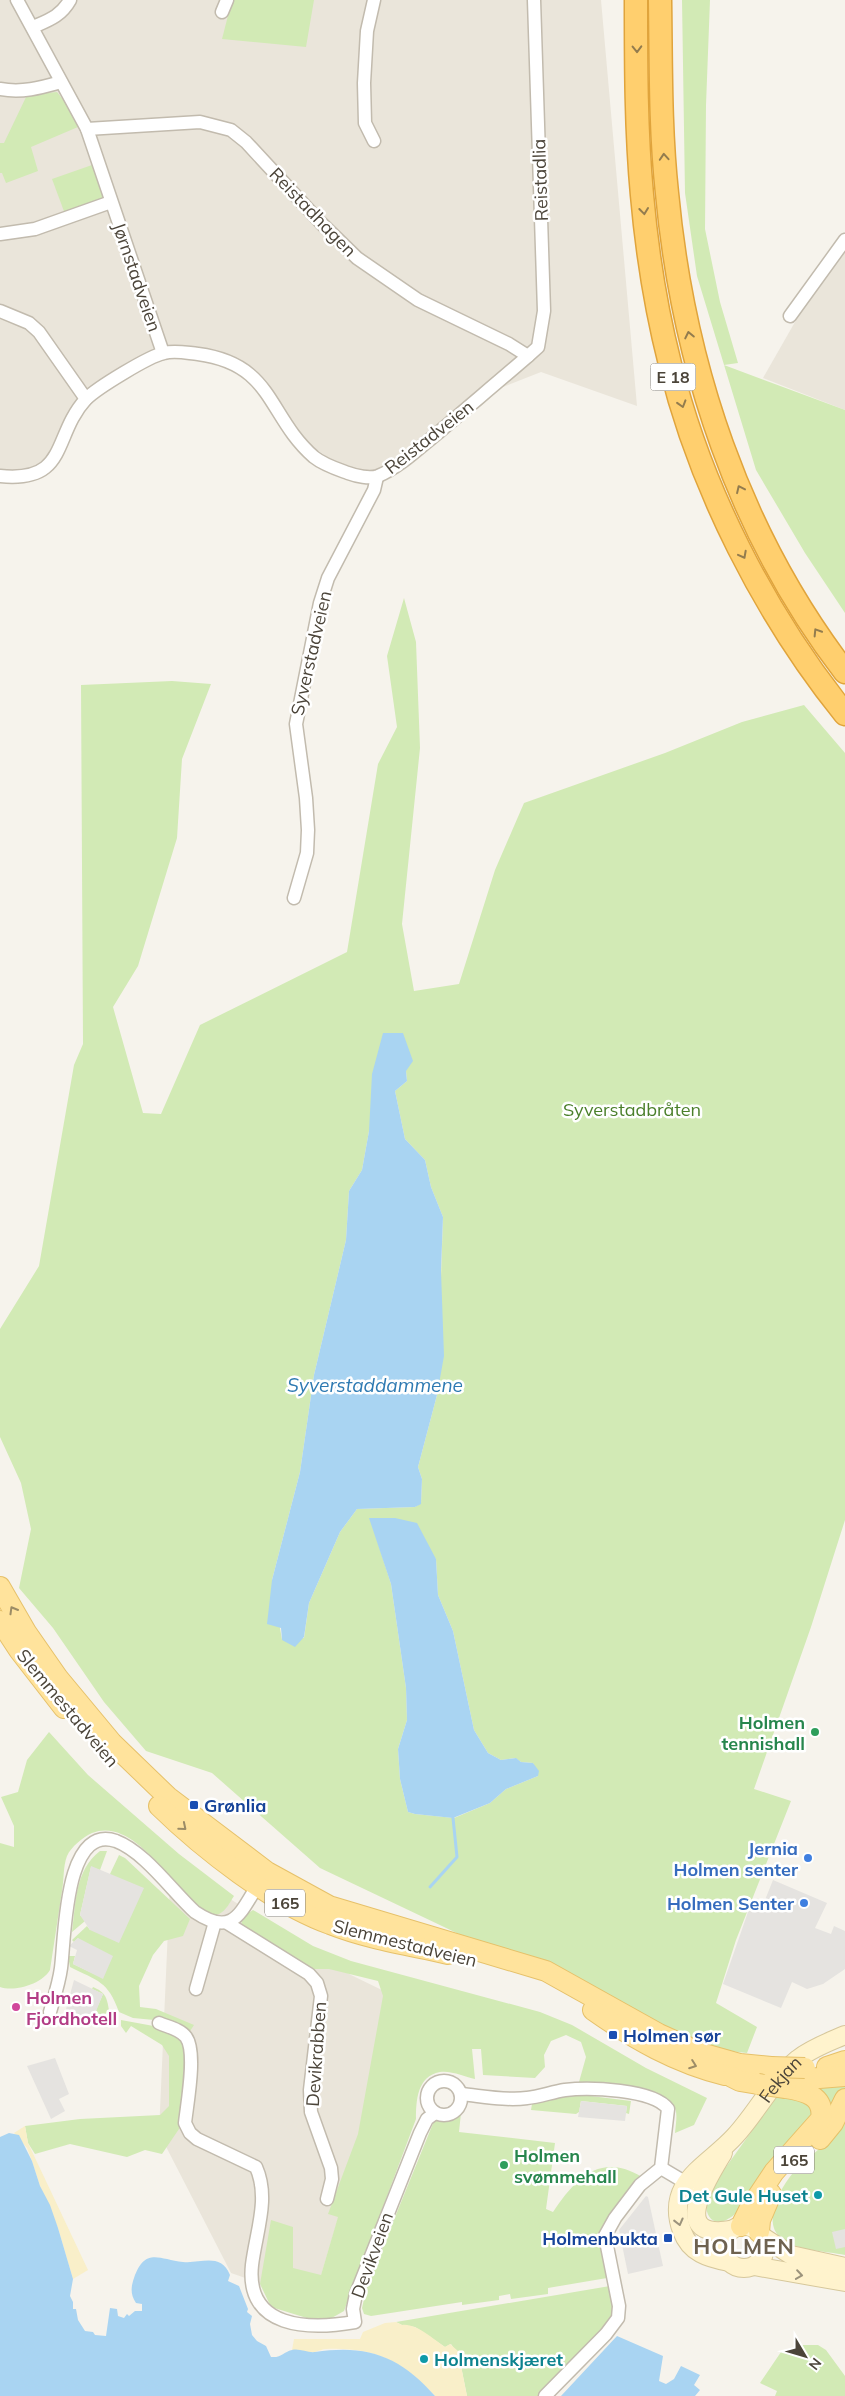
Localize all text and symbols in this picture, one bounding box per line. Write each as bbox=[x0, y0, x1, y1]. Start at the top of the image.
one-way arrow bbox=[632, 45, 642, 53]
street label: Reistadlia bbox=[527, 138, 553, 222]
one-way arrow bbox=[659, 153, 670, 161]
street label: Reistadhagen bbox=[265, 162, 361, 262]
one-way arrow bbox=[638, 207, 649, 215]
street label: Jørnstadveien bbox=[108, 219, 166, 335]
one-way arrow bbox=[685, 331, 695, 340]
road number: E 18 bbox=[650, 364, 696, 391]
street label: Reistadveien bbox=[380, 395, 478, 479]
one-way arrow bbox=[676, 400, 686, 408]
one-way arrow bbox=[736, 486, 746, 495]
one-way arrow bbox=[737, 549, 747, 558]
street label: Syverstadveien bbox=[285, 588, 337, 718]
one-way arrow bbox=[814, 629, 824, 638]
park label: Syverstadbråten bbox=[563, 1098, 701, 1121]
water label: Syverstaddammene bbox=[287, 1373, 463, 1397]
one-way arrow bbox=[9, 1606, 19, 1615]
street label: Slemmestadveien bbox=[12, 1644, 124, 1772]
place label: Holmen tennishall bbox=[722, 1711, 805, 1755]
marker: Holmen tennishall bbox=[809, 1726, 821, 1738]
place label: Grønlia bbox=[204, 1794, 266, 1817]
marker: Grønlia bbox=[188, 1799, 200, 1811]
one-way arrow bbox=[177, 1821, 186, 1830]
place label: Jernia Holmen senter bbox=[673, 1837, 799, 1881]
marker: Jernia Holmen senter bbox=[802, 1852, 814, 1864]
road number: 165 bbox=[265, 1890, 305, 1916]
place label: Holmen Senter bbox=[667, 1892, 795, 1915]
marker: Holmen Senter bbox=[798, 1897, 810, 1909]
street label: Slemmestadveien bbox=[331, 1914, 479, 1972]
place label: Holmen Fjordhotell bbox=[26, 1986, 117, 2030]
marker: Holmen Fjordhotell bbox=[10, 2001, 22, 2013]
street label: Devikrabben bbox=[301, 2001, 331, 2107]
place label: Holmen sør bbox=[623, 2024, 722, 2047]
marker: Holmen sør bbox=[607, 2029, 619, 2041]
street label: Fekjan bbox=[753, 2050, 806, 2107]
one-way arrow bbox=[688, 2059, 697, 2069]
place label: Holmen svømmehall bbox=[514, 2144, 617, 2188]
road number: 165 bbox=[774, 2146, 814, 2174]
marker: Holmen svømmehall bbox=[498, 2159, 510, 2171]
place label: Det Gule Huset bbox=[679, 2184, 808, 2207]
marker: Det Gule Huset bbox=[812, 2189, 824, 2201]
street label: Devikveien bbox=[346, 2209, 398, 2301]
one-way arrow bbox=[673, 2217, 684, 2226]
place label: Holmenbukta bbox=[542, 2227, 658, 2250]
marker: Holmenbukta bbox=[662, 2232, 674, 2244]
district label: HOLMEN bbox=[693, 2232, 795, 2260]
one-way arrow bbox=[795, 2269, 804, 2279]
north arrow bbox=[780, 2331, 830, 2381]
place label: Holmenskjæret bbox=[434, 2348, 563, 2371]
marker: Holmenskjæret bbox=[418, 2353, 430, 2365]
text: N bbox=[805, 2354, 826, 2374]

